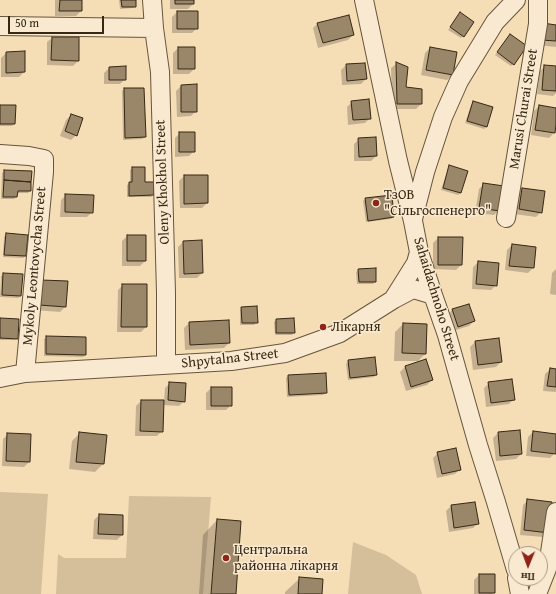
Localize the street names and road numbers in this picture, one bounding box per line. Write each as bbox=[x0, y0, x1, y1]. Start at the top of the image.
street label: Marusi Churai Street bbox=[506, 48, 542, 170]
street label: Oleny Khokhol Street bbox=[152, 119, 174, 245]
street label: Mykoly Leontovycha Street bbox=[20, 186, 50, 346]
street label: Sahaidachnoho Street bbox=[409, 235, 463, 363]
street label: Shpytalna Street bbox=[181, 346, 279, 372]

